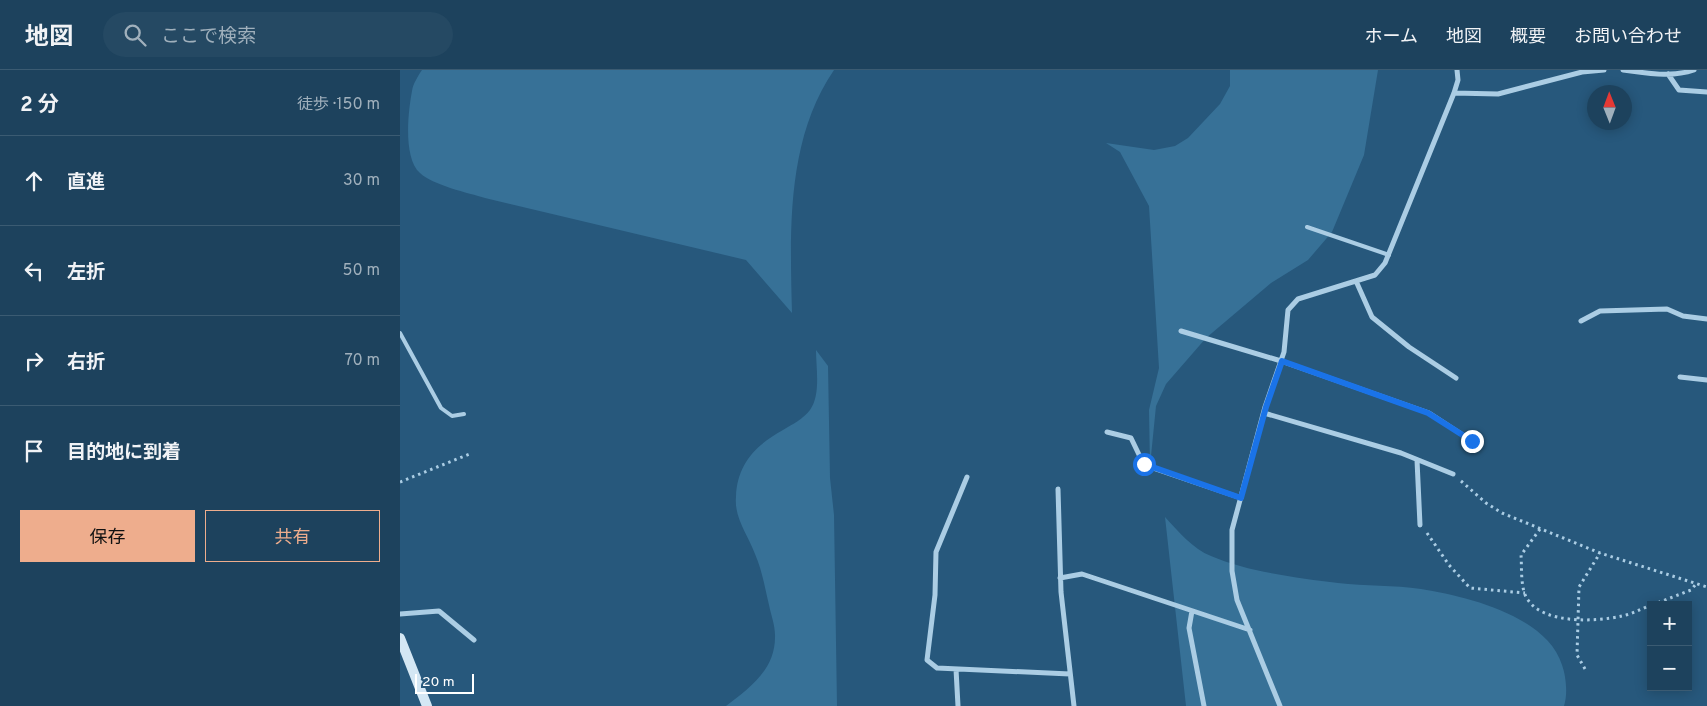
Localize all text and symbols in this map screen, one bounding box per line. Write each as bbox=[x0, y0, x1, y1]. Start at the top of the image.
search box bbox=[103, 12, 453, 57]
icon: search bbox=[121, 21, 149, 49]
text: 地図 bbox=[25, 23, 73, 53]
text: ここで検索 bbox=[161, 25, 256, 49]
text: ホーム bbox=[1365, 26, 1418, 49]
text: 地図 bbox=[1446, 26, 1482, 49]
text: 概要 bbox=[1510, 26, 1546, 49]
text: お問い合わせ bbox=[1574, 26, 1682, 49]
north arrow bbox=[1587, 85, 1632, 130]
text: 2 分 bbox=[20, 92, 59, 119]
text: 徒歩 · 150 m bbox=[297, 95, 380, 115]
icon: ahead bbox=[20, 167, 48, 195]
text: 直進 bbox=[67, 171, 105, 195]
text: 30 m bbox=[343, 171, 380, 191]
icon: left bbox=[20, 257, 48, 285]
text: 左折 bbox=[67, 261, 105, 285]
text: 50 m bbox=[343, 261, 380, 281]
icon: right bbox=[20, 347, 48, 375]
text: 右折 bbox=[67, 351, 105, 375]
text: 70 m bbox=[345, 351, 380, 371]
route end bbox=[1461, 430, 1484, 453]
icon: arrive bbox=[20, 437, 48, 465]
text: 目的地に到着 bbox=[67, 441, 181, 465]
route start bbox=[1133, 453, 1156, 476]
button: 保存 bbox=[20, 510, 195, 562]
button: 共有 bbox=[205, 510, 380, 562]
map controls bbox=[1647, 601, 1692, 691]
button: + bbox=[1647, 601, 1692, 646]
button: − bbox=[1647, 646, 1692, 691]
scale bar bbox=[415, 671, 474, 694]
text: 20 m bbox=[422, 674, 455, 691]

